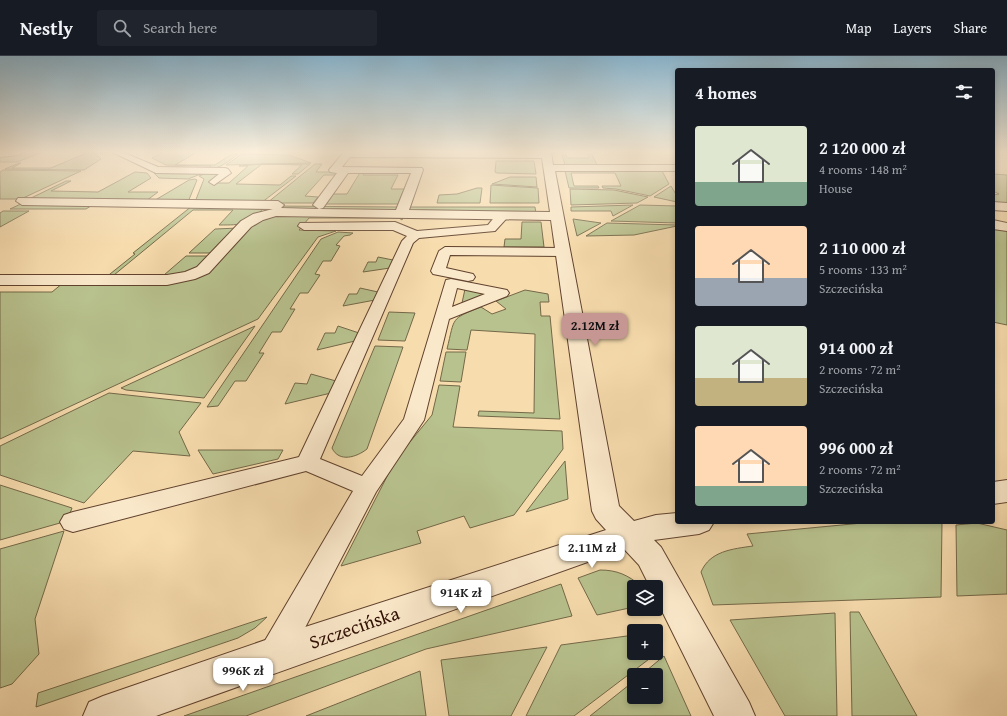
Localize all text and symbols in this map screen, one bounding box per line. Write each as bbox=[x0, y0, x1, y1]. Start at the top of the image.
search box bbox=[97, 10, 377, 46]
text: Nestly bbox=[20, 14, 73, 42]
icon: search bbox=[111, 17, 133, 39]
text: Search here bbox=[143, 17, 217, 38]
text: Map bbox=[846, 18, 872, 38]
text: Layers bbox=[894, 18, 932, 38]
text: Share bbox=[954, 18, 987, 38]
text: 4 homes bbox=[695, 80, 757, 105]
icon: filters bbox=[953, 81, 975, 103]
text: 2 120 000 zł bbox=[819, 135, 906, 160]
icon: home bbox=[727, 142, 775, 190]
text: 4 rooms · 148 m² bbox=[819, 160, 907, 179]
text: House bbox=[819, 179, 853, 198]
text: 2 110 000 zł bbox=[819, 235, 906, 260]
icon: home bbox=[727, 242, 775, 290]
text: 5 rooms · 133 m² bbox=[819, 260, 907, 279]
text: Szczecińska bbox=[819, 279, 883, 298]
pin: 2.12M zł bbox=[554, 313, 636, 347]
text: 2.12M zł bbox=[571, 316, 619, 335]
text: 914 000 zł bbox=[819, 335, 893, 360]
icon: home bbox=[727, 342, 775, 390]
text: 2 rooms · 72 m² bbox=[819, 360, 901, 379]
text: Szczecińska bbox=[819, 379, 883, 398]
text: 996 000 zł bbox=[819, 435, 893, 460]
icon: home bbox=[727, 442, 775, 490]
text: 2 rooms · 72 m² bbox=[819, 460, 901, 479]
text: Szczecińska bbox=[819, 479, 883, 498]
pin: 2.11M zł bbox=[551, 535, 633, 569]
text: 2.11M zł bbox=[568, 538, 616, 557]
pin: 914K zł bbox=[424, 580, 498, 614]
map controls bbox=[627, 580, 663, 704]
button: layers bbox=[627, 580, 663, 616]
text: 914K zł bbox=[440, 583, 482, 602]
street label: Szczecińska bbox=[305, 598, 403, 656]
button: + bbox=[627, 624, 663, 660]
pin: 996K zł bbox=[206, 658, 280, 692]
text: 996K zł bbox=[222, 661, 264, 680]
button: − bbox=[627, 668, 663, 704]

